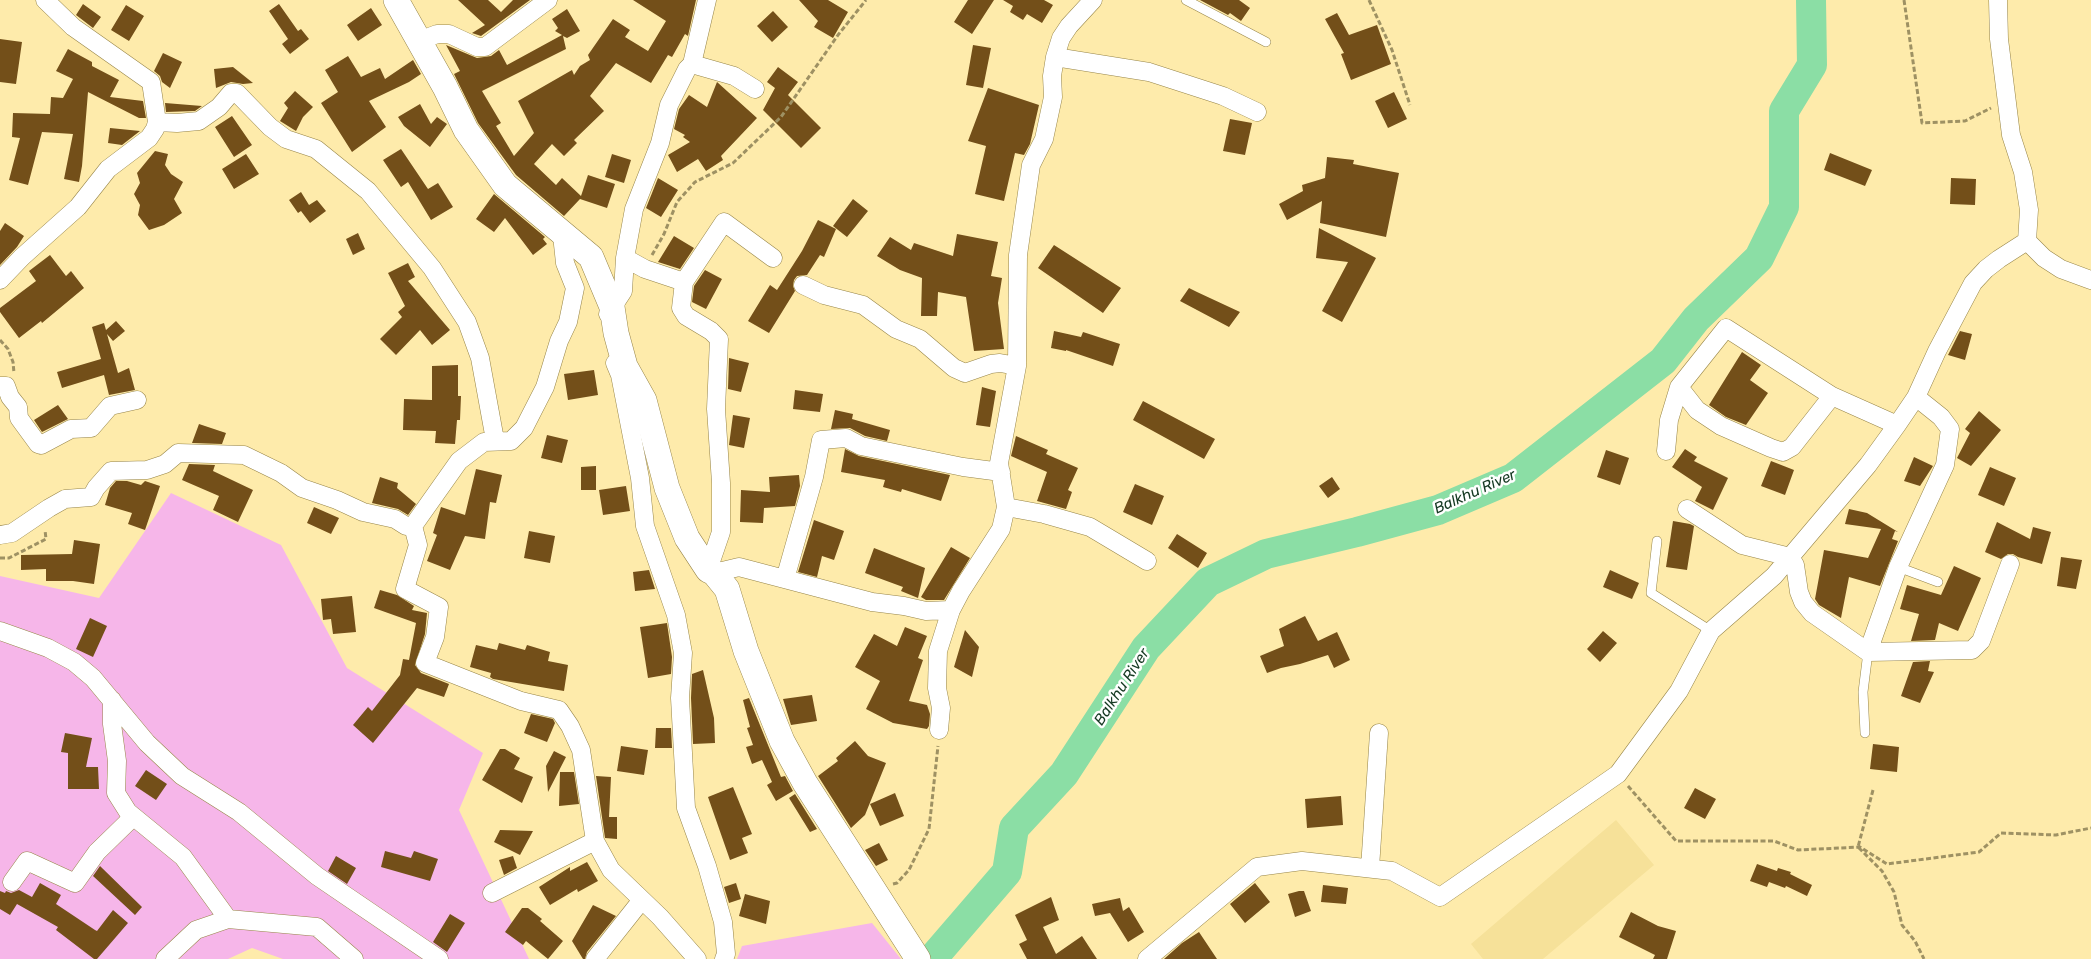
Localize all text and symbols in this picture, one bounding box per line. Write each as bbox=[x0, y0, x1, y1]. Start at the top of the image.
water label: Balkhu River bbox=[1431, 466, 1519, 518]
water label: Balkhu River bbox=[1091, 645, 1153, 729]

